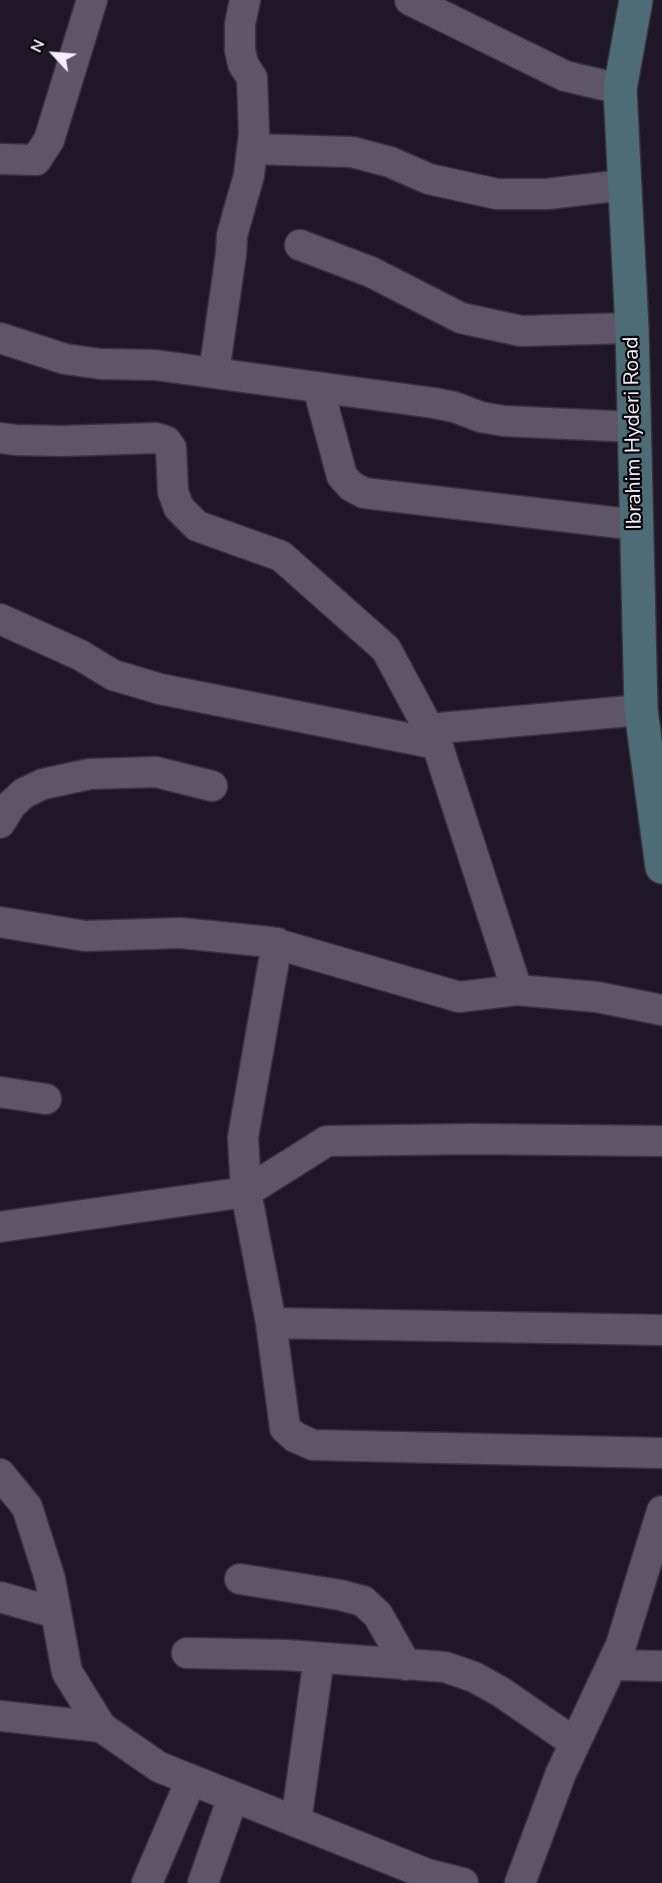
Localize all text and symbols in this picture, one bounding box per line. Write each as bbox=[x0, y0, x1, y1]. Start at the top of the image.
north arrow bbox=[24, 24, 84, 84]
text: N bbox=[25, 36, 50, 56]
street label: Ibrahim Hyderi Road bbox=[620, 336, 648, 530]

